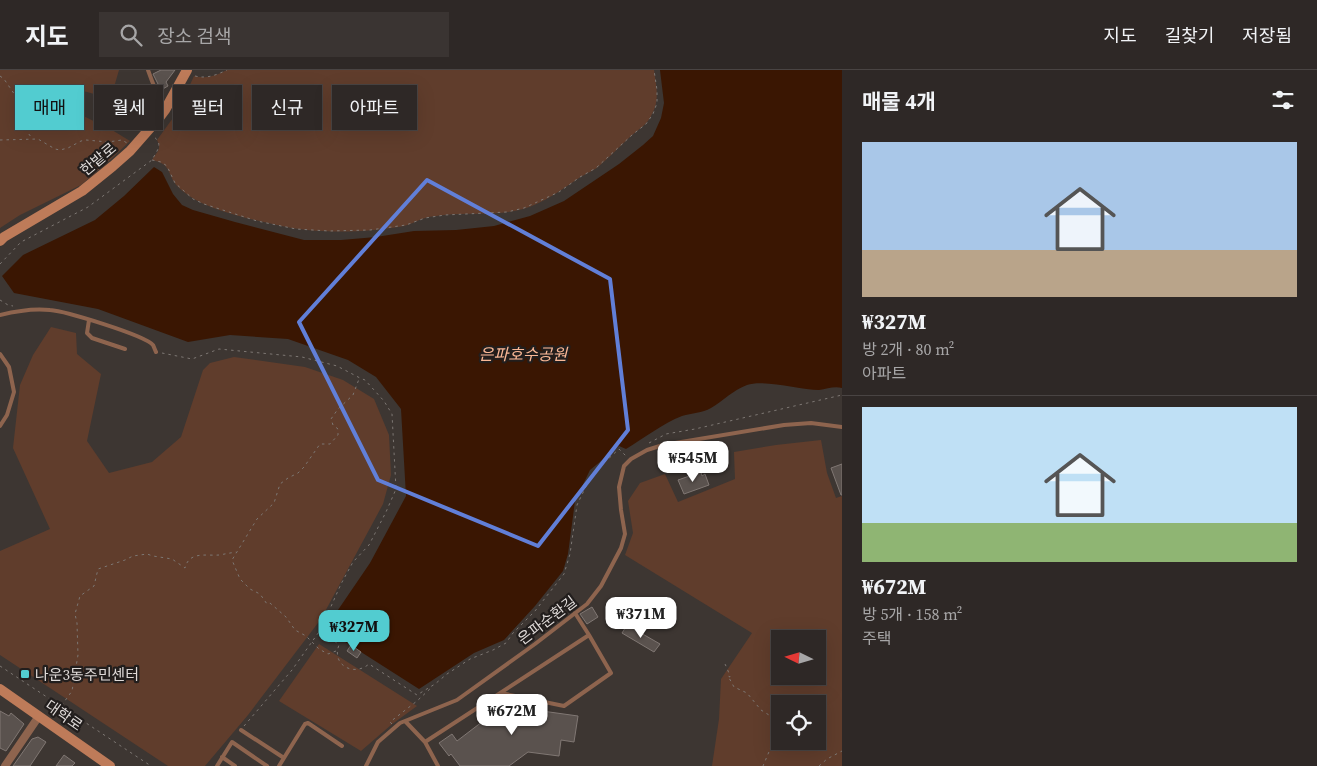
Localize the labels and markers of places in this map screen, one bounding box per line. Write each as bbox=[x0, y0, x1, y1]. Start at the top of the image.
pin: ₩545M bbox=[658, 440, 728, 483]
pin: ₩371M bbox=[606, 596, 676, 639]
pin: ₩327M bbox=[319, 610, 389, 652]
place label: 나운3동주민센터 bbox=[35, 664, 139, 685]
marker: 나운3동주민센터 bbox=[19, 668, 31, 680]
pin: ₩672M bbox=[477, 694, 547, 736]

